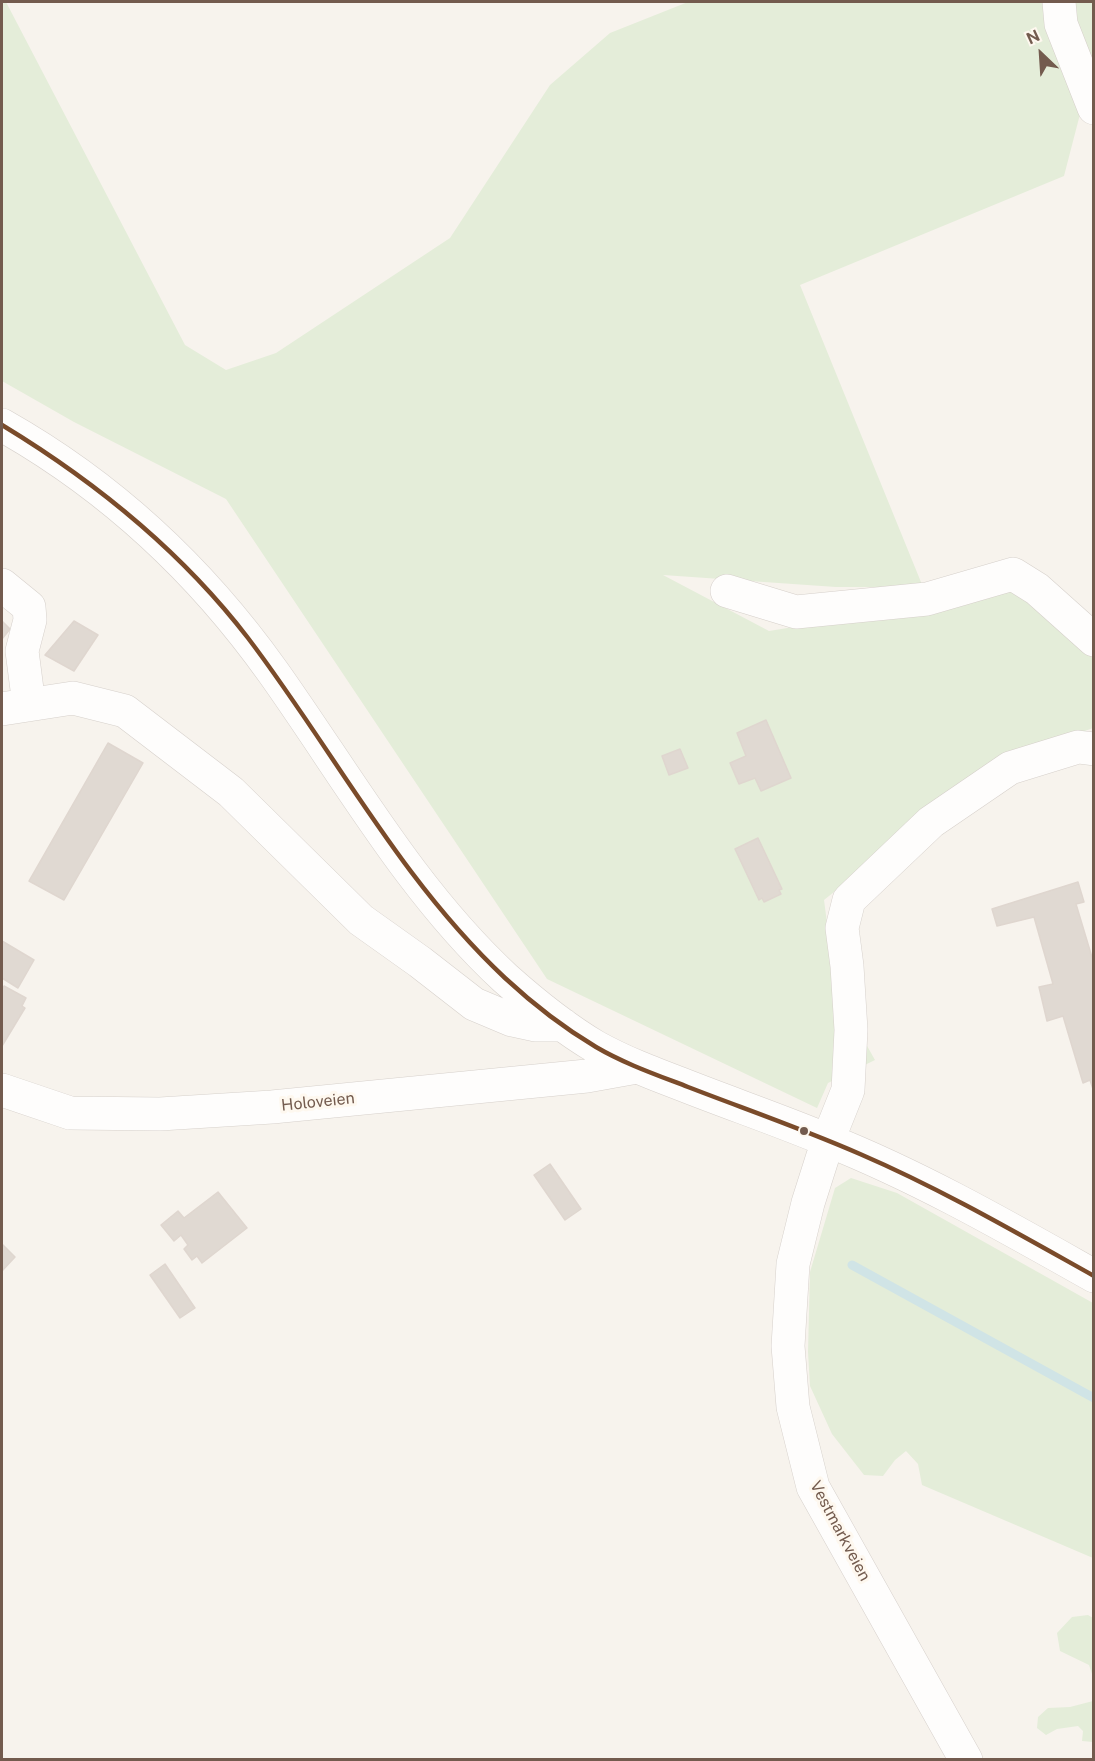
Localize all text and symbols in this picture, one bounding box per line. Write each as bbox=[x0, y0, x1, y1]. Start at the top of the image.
north arrow bbox=[1011, 24, 1071, 84]
text: N bbox=[1023, 26, 1043, 48]
street label: Holoveien bbox=[280, 1089, 356, 1115]
unlabelled marker bbox=[798, 1125, 810, 1137]
street label: Vestmarkveien bbox=[806, 1478, 874, 1584]

